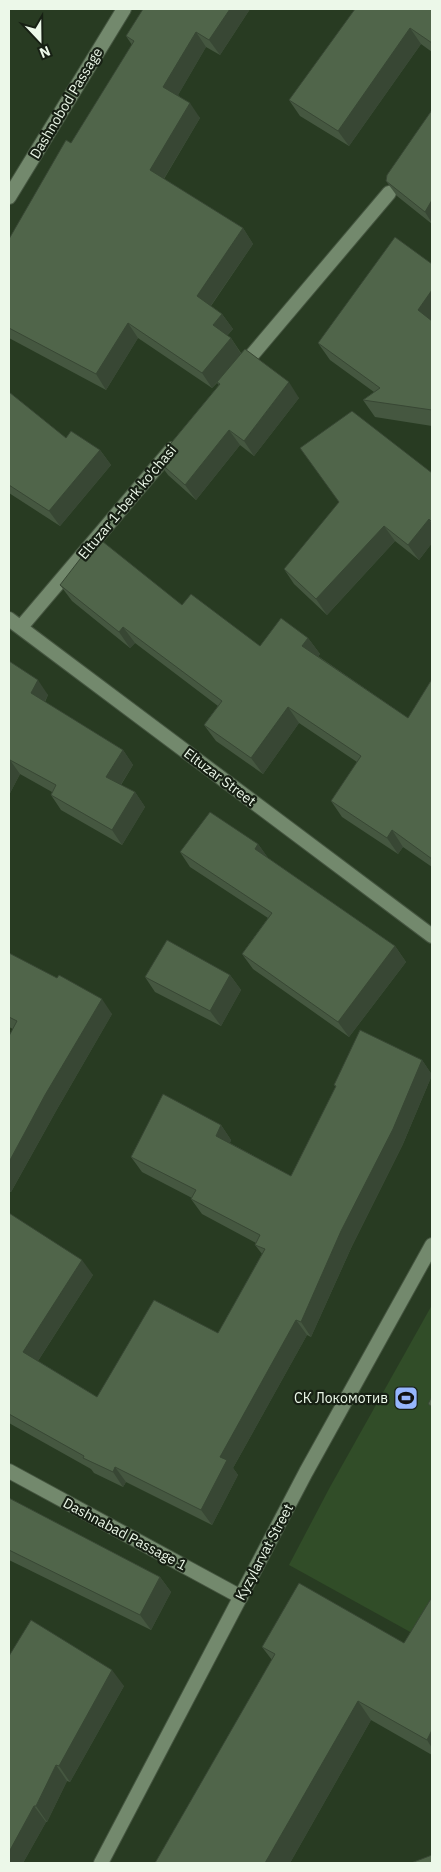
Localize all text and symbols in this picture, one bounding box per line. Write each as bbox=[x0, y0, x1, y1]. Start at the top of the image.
north arrow bbox=[15, 15, 65, 65]
text: N bbox=[37, 42, 53, 62]
street label: Dashnobod Passage bbox=[26, 44, 106, 162]
street label: Eltuzar 1-berk ko'chasi bbox=[74, 441, 180, 563]
street label: Eltuzar Street bbox=[180, 744, 260, 810]
sports icon: СК Локомотив bbox=[393, 1385, 419, 1411]
place label: СК Локомотив bbox=[294, 1389, 388, 1407]
street label: Dashnabad Passage 1 bbox=[60, 1494, 190, 1574]
street label: Kyzylarvat Street bbox=[231, 1501, 297, 1603]

